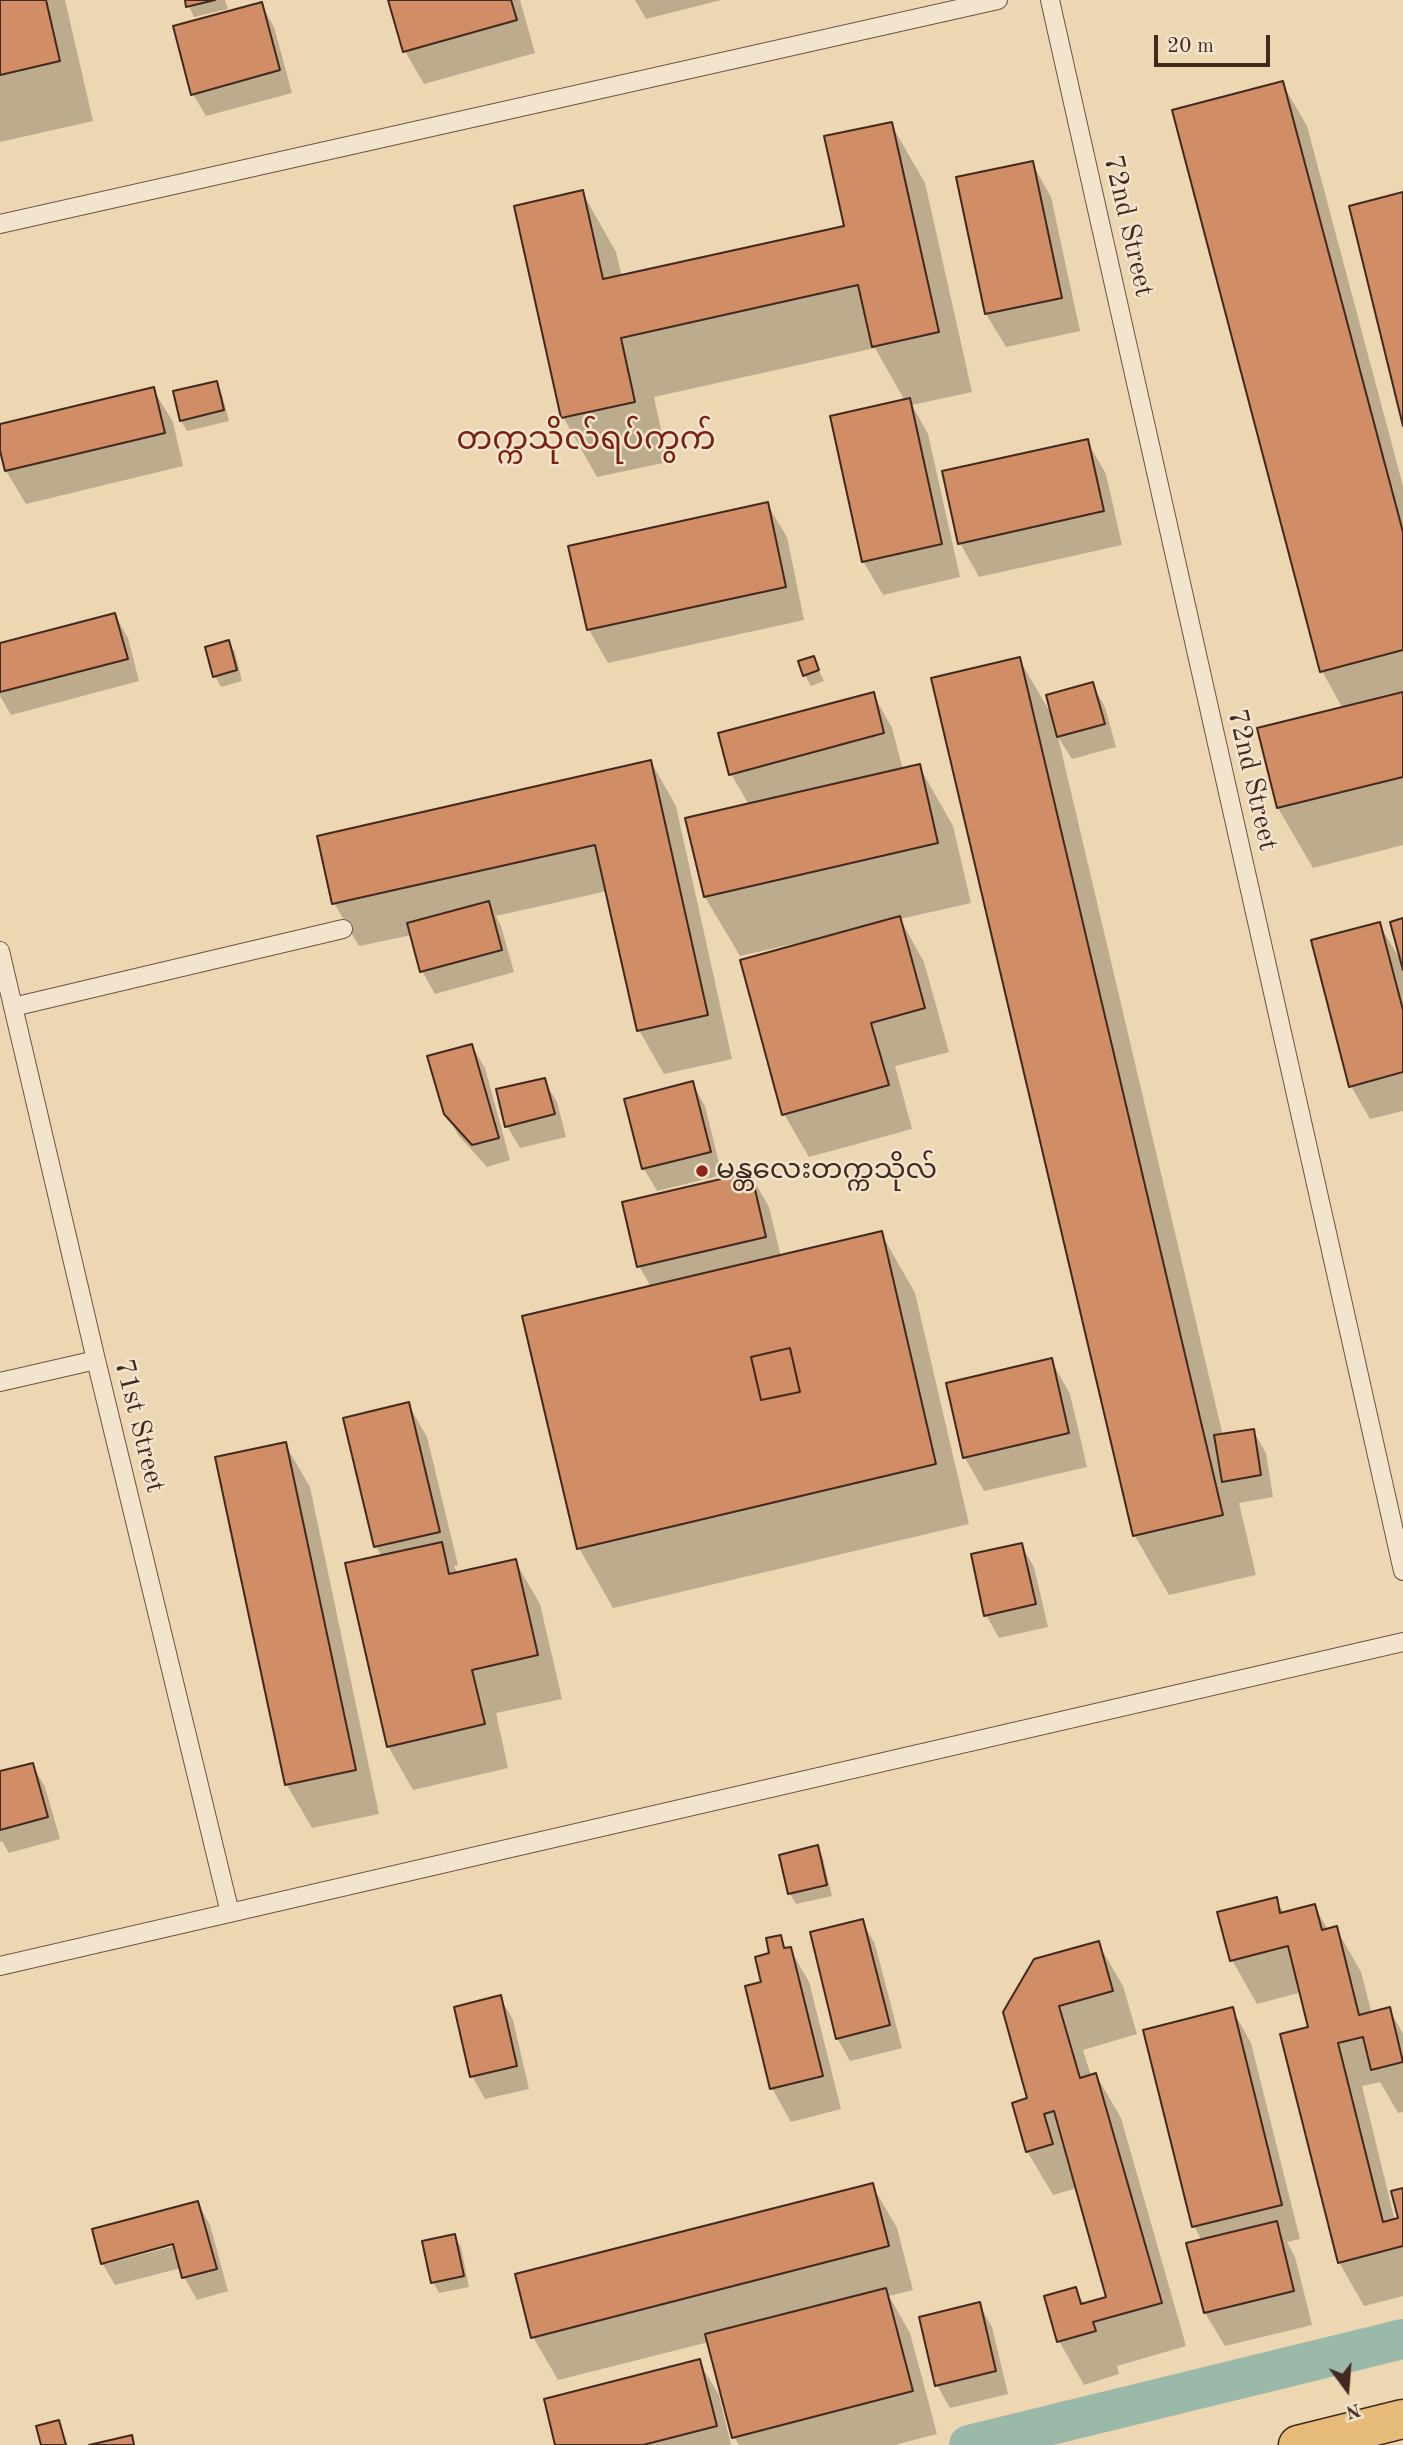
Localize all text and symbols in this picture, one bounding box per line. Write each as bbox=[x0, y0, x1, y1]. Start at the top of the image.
scale bar bbox=[1158, 21, 1274, 65]
text: 20 m bbox=[1167, 36, 1214, 57]
street label: 72nd Street bbox=[1095, 152, 1161, 300]
district label: တက္ကသိုလ်ရပ်ကွက် bbox=[456, 422, 716, 460]
street label: 72nd Street bbox=[1219, 706, 1285, 854]
place label: မန္တလေးတက္ကသိုလ် bbox=[716, 1154, 937, 1188]
marker: မန္တလေးတက္ကသိုလ် bbox=[694, 1163, 710, 1179]
street label: 71st Street bbox=[106, 1356, 172, 1496]
north arrow bbox=[1312, 2354, 1382, 2424]
text: N bbox=[1343, 2399, 1363, 2421]

